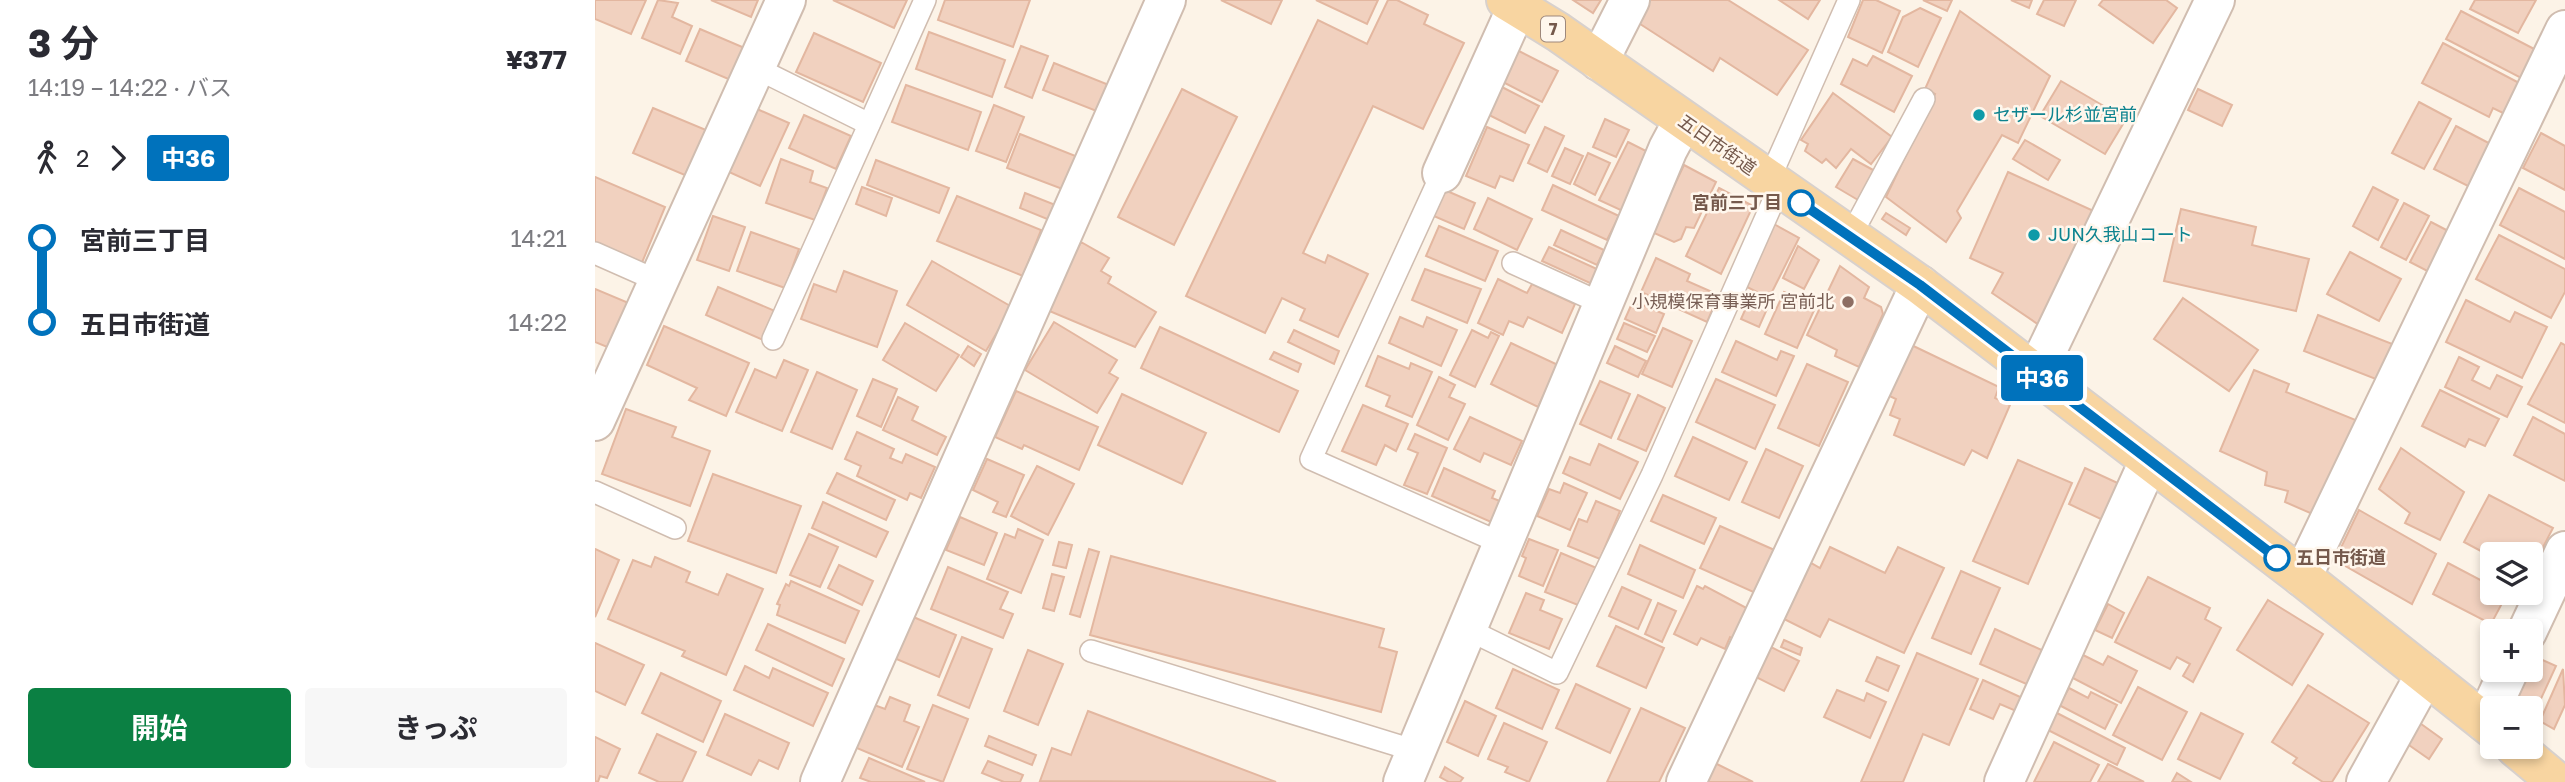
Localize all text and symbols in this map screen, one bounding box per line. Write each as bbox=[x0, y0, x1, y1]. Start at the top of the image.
road number: 7 bbox=[1541, 17, 1565, 42]
text: 3 分 bbox=[28, 20, 99, 65]
text: ¥377 bbox=[506, 44, 567, 75]
text: 14:19 – 14:22 · バス bbox=[28, 73, 232, 101]
place label: セザール杉並宮前 bbox=[1993, 103, 2137, 125]
marker: セザール杉並宮前 bbox=[1971, 107, 1987, 123]
street label: 五日市街道 bbox=[1674, 109, 1761, 179]
icon: walk bbox=[28, 139, 66, 177]
icon: forward bbox=[99, 139, 137, 177]
text: 中36 bbox=[161, 143, 215, 172]
text: 2 bbox=[76, 144, 89, 172]
marker: 宮前三丁目 bbox=[1788, 190, 1814, 216]
place label: 宮前三丁目 bbox=[1692, 191, 1782, 213]
place label: JUN久我山コート bbox=[2048, 223, 2193, 245]
text: 14:21 bbox=[510, 224, 567, 252]
text: 宮前三丁目 bbox=[80, 225, 210, 256]
marker: JUN久我山コート bbox=[2026, 227, 2042, 243]
place label: 小規模保育事業所 宮前北 bbox=[1632, 290, 1834, 312]
marker: 小規模保育事業所 宮前北 bbox=[1840, 294, 1856, 310]
text: 14:22 bbox=[508, 308, 567, 336]
text: 五日市街道 bbox=[80, 309, 210, 340]
line badge: 中36 bbox=[2002, 355, 2082, 401]
text: 中36 bbox=[2015, 363, 2069, 392]
map controls bbox=[2480, 542, 2543, 759]
button: layers bbox=[2480, 542, 2543, 605]
marker: 五日市街道 bbox=[2264, 545, 2290, 571]
place label: 五日市街道 bbox=[2296, 546, 2386, 568]
button: + bbox=[2480, 619, 2543, 682]
button: 開始 bbox=[28, 688, 291, 768]
button: きっぷ bbox=[305, 688, 567, 768]
button: − bbox=[2480, 696, 2543, 759]

